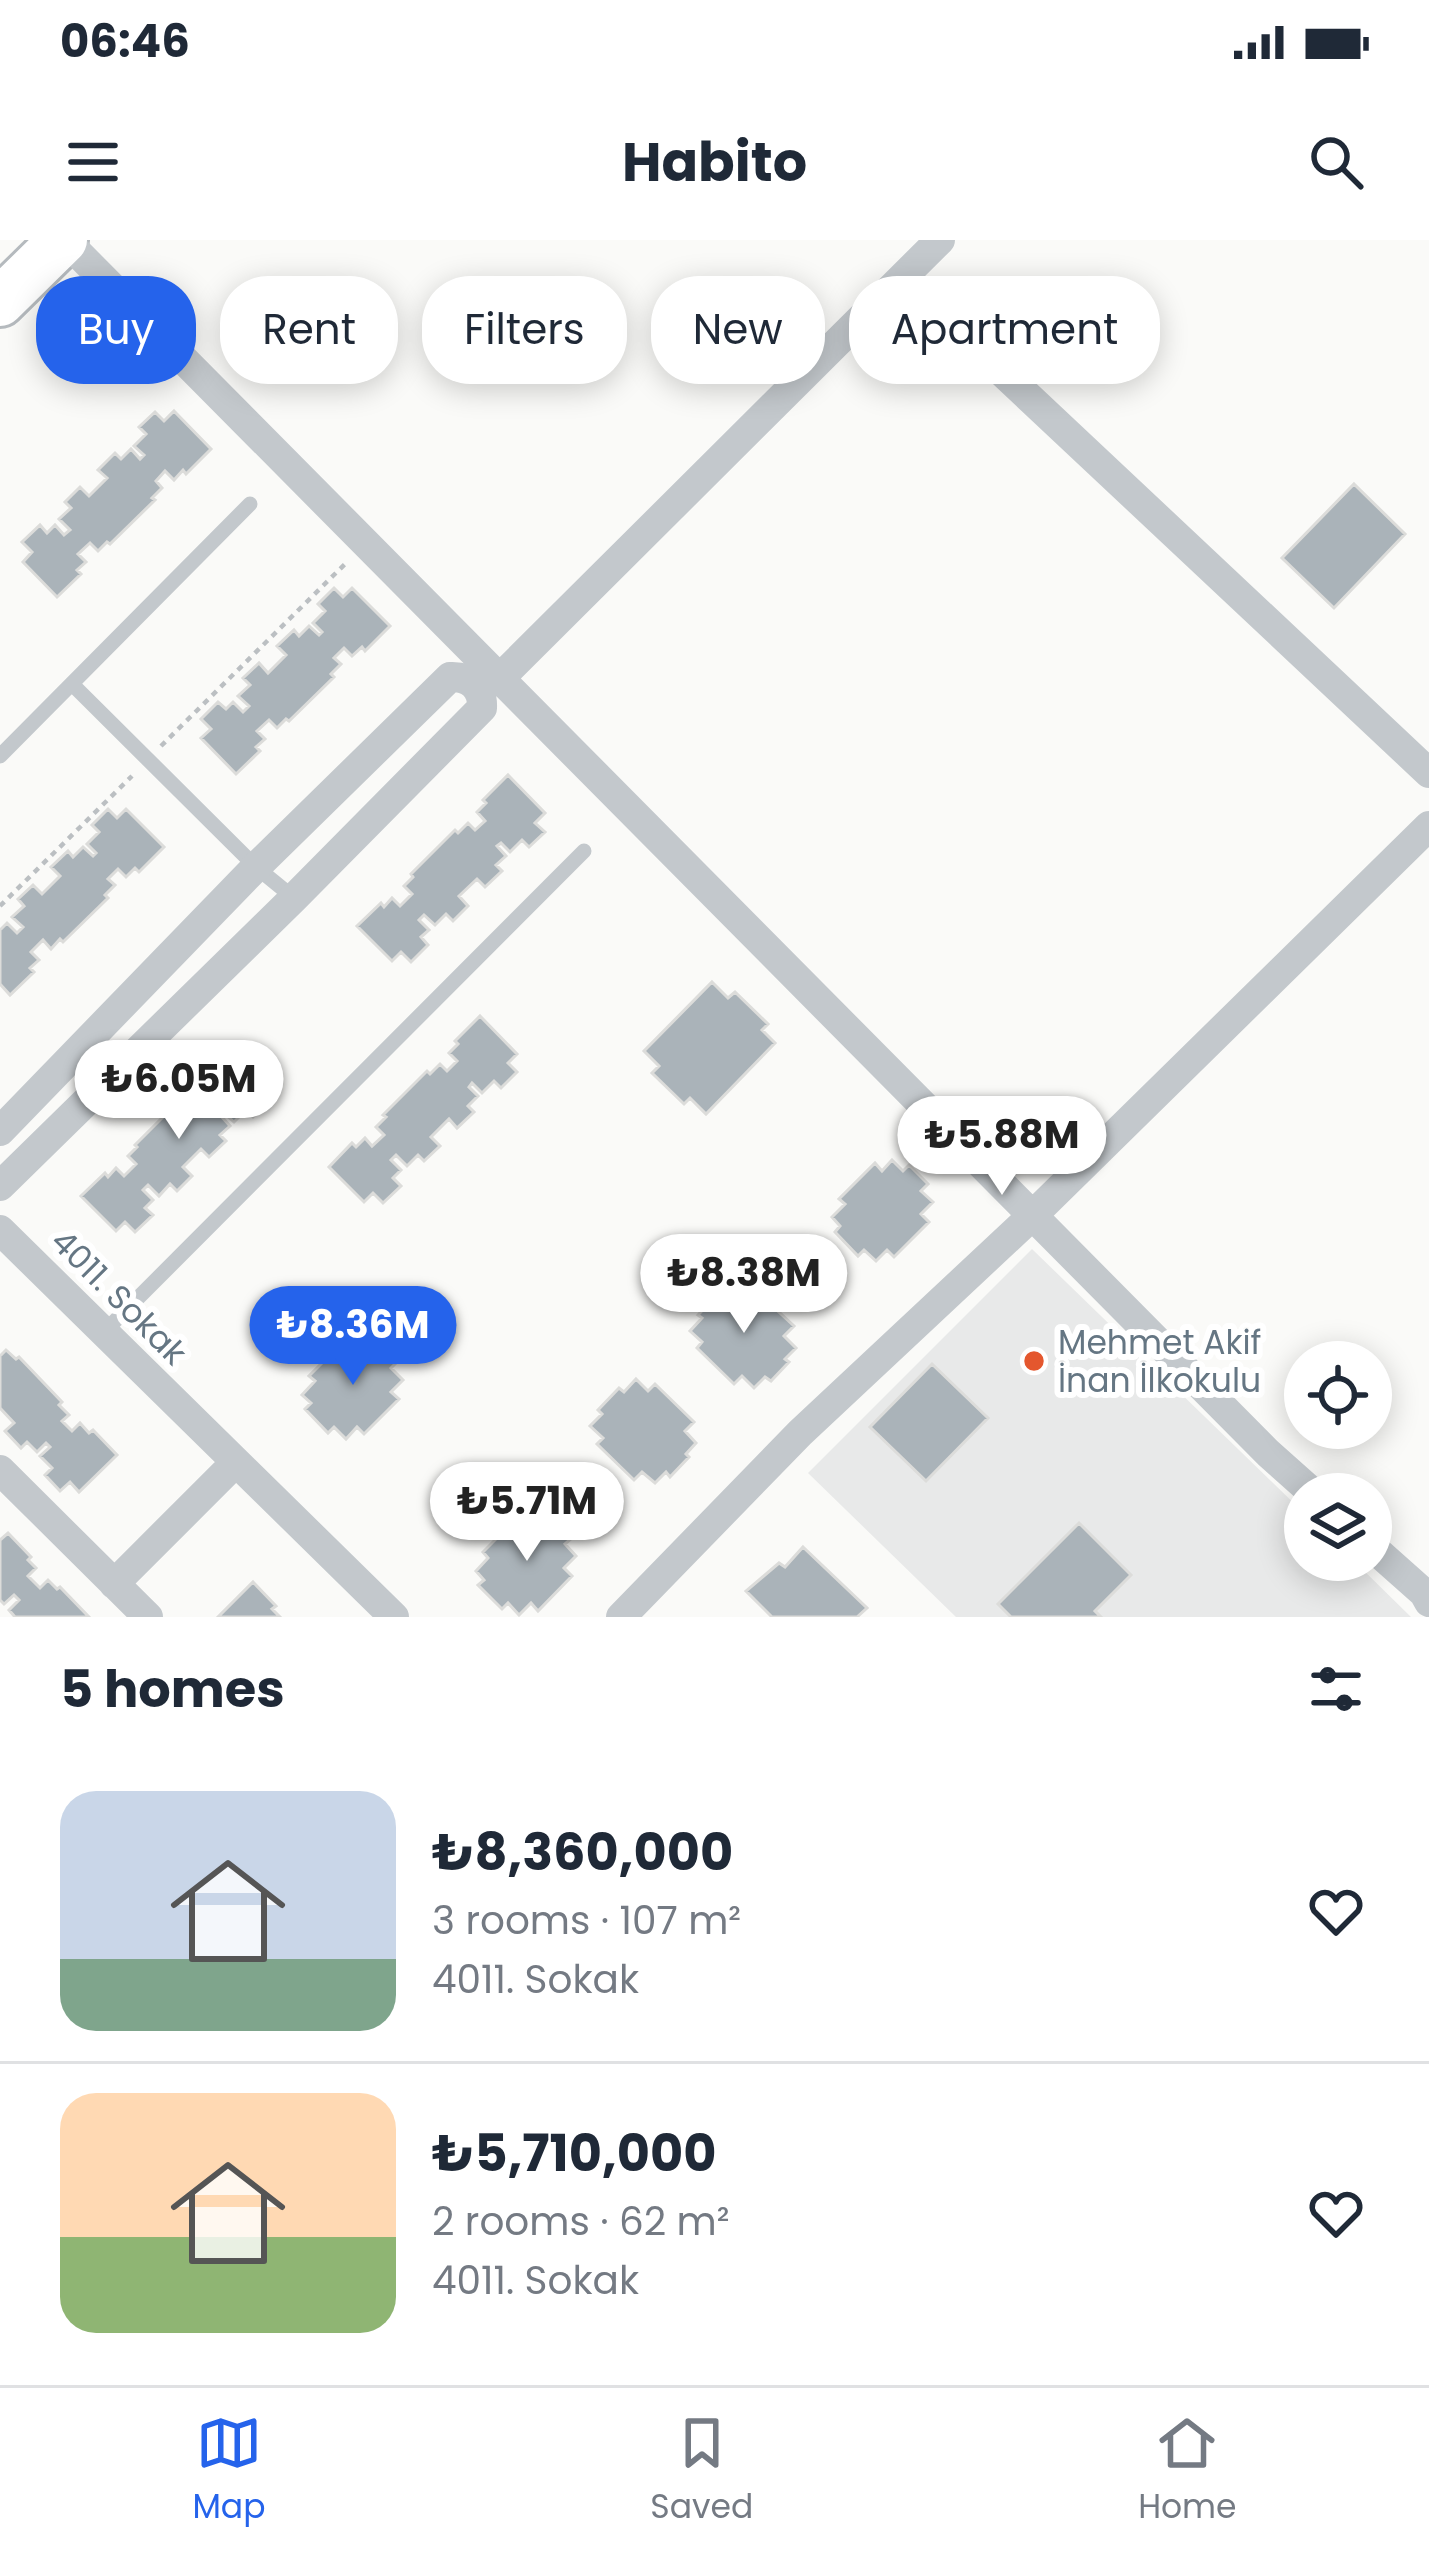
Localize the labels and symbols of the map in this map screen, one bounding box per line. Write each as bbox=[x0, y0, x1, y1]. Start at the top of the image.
pin: ₺6.05M bbox=[81, 1040, 277, 1142]
pin: ₺5.88M bbox=[904, 1096, 1100, 1198]
street label: 4011. Sokak bbox=[40, 1218, 198, 1376]
pin: ₺8.38M bbox=[646, 1234, 842, 1336]
pin: ₺8.36M bbox=[255, 1286, 451, 1388]
place label: Mehmet Akif İnan İlkokulu bbox=[1058, 1319, 1261, 1404]
marker: Mehmet Akif İnan İlkokulu bbox=[1021, 1348, 1047, 1374]
pin: ₺5.71M bbox=[429, 1462, 625, 1564]

